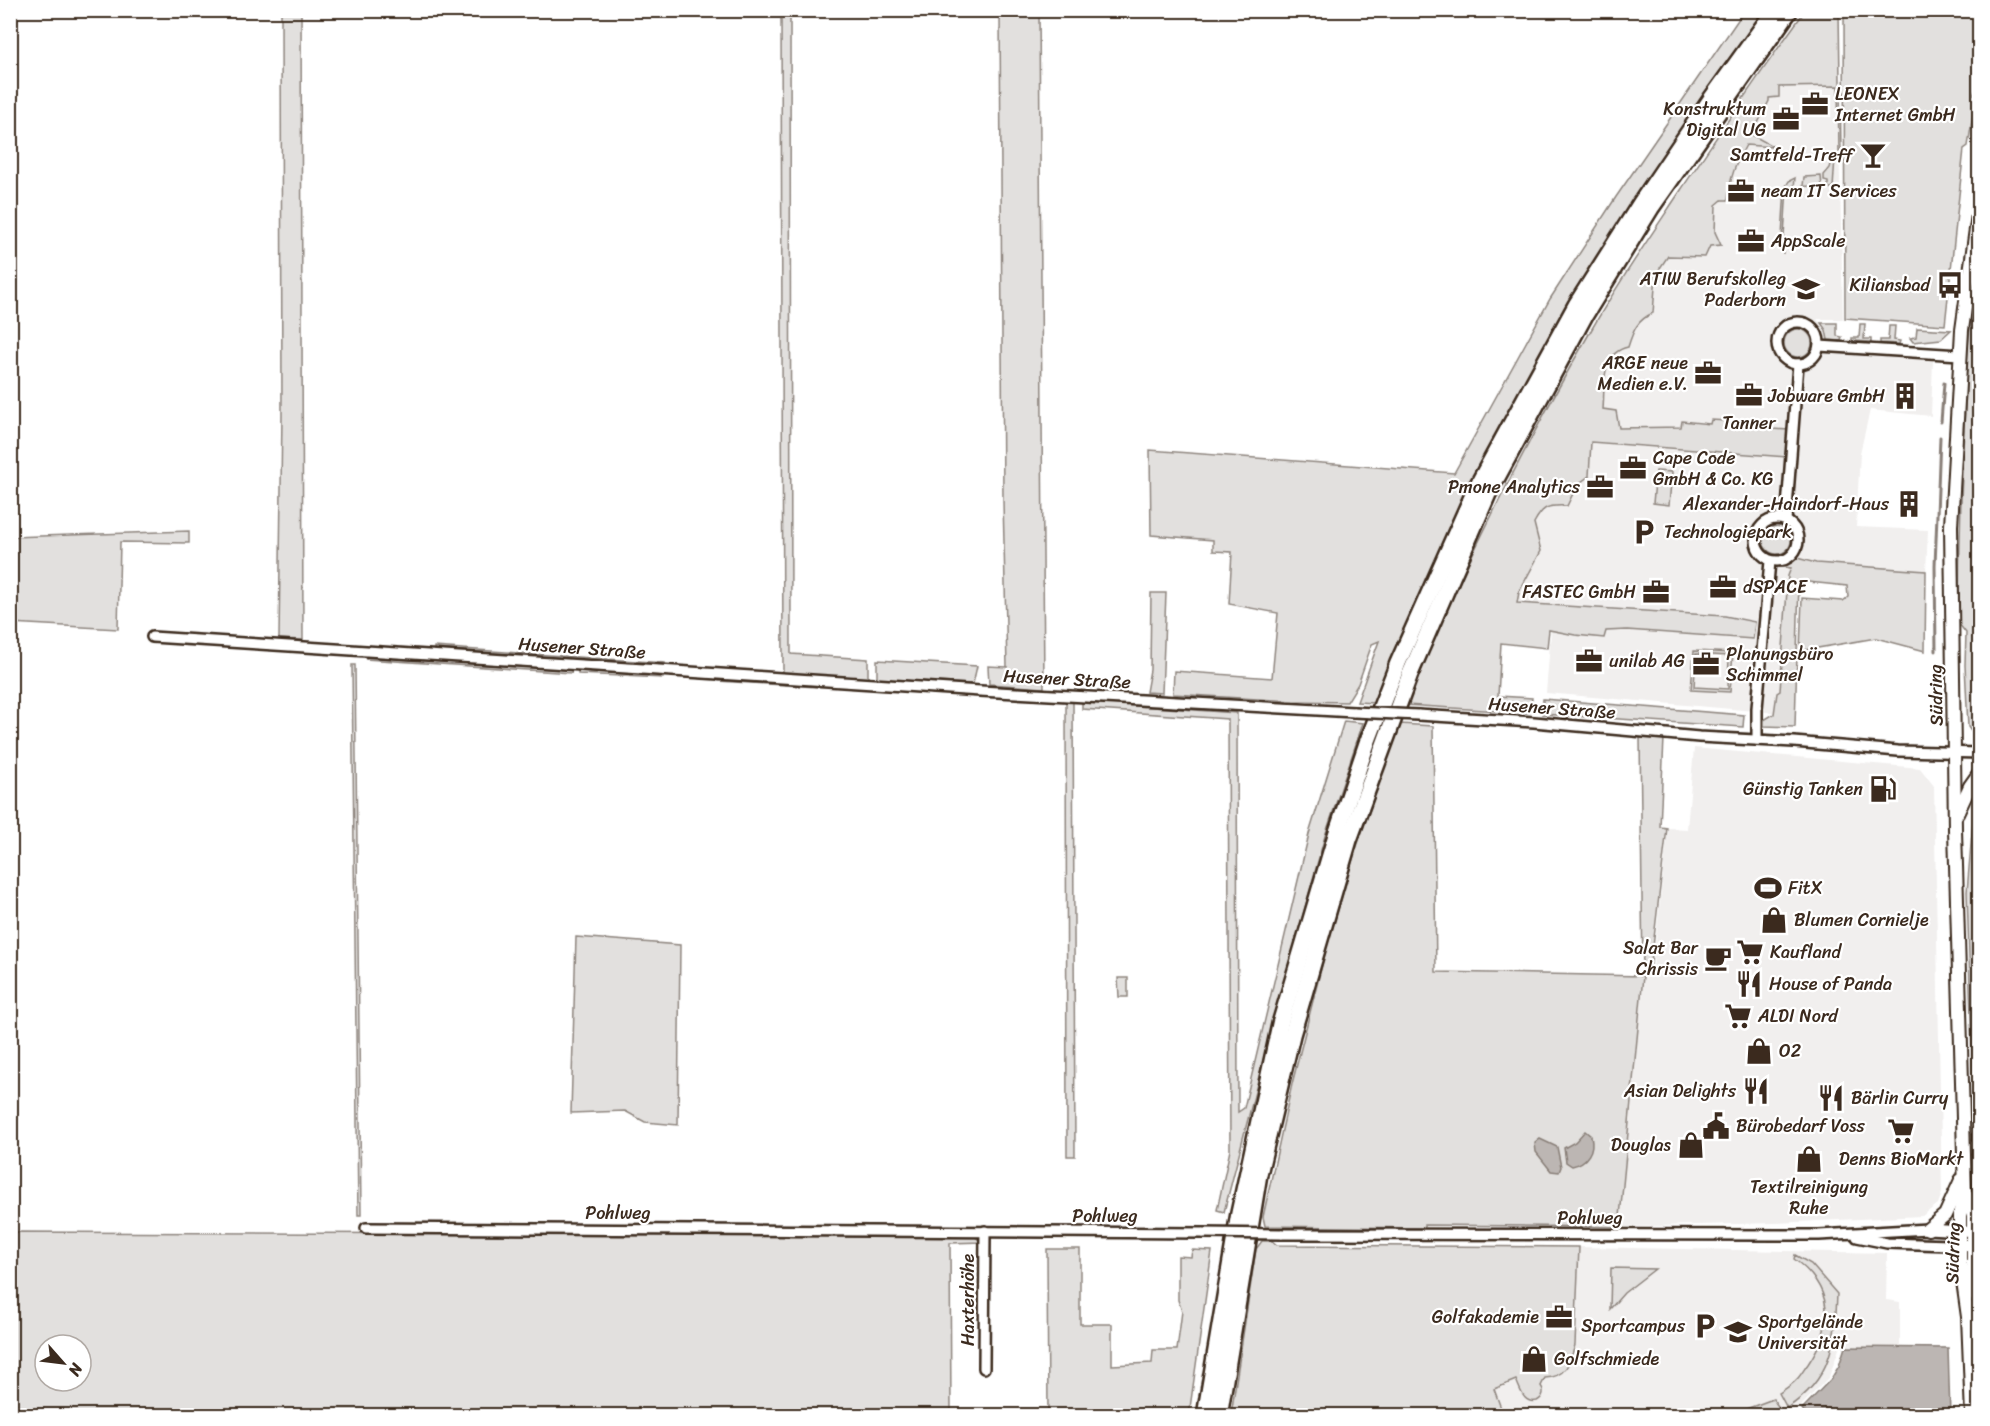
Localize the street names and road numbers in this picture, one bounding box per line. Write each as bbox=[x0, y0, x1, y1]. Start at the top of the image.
street label: Husener Straße bbox=[517, 628, 647, 668]
street label: Husener Straße bbox=[1002, 660, 1132, 698]
street label: Südring bbox=[1919, 664, 1953, 726]
street label: Husener Straße bbox=[1487, 688, 1617, 728]
street label: Pohlweg bbox=[585, 1197, 651, 1229]
street label: Pohlweg bbox=[1072, 1200, 1138, 1232]
street label: Pohlweg bbox=[1557, 1202, 1623, 1234]
street label: Südring bbox=[1936, 1222, 1970, 1284]
street label: Haxterhöhe bbox=[952, 1254, 984, 1346]

